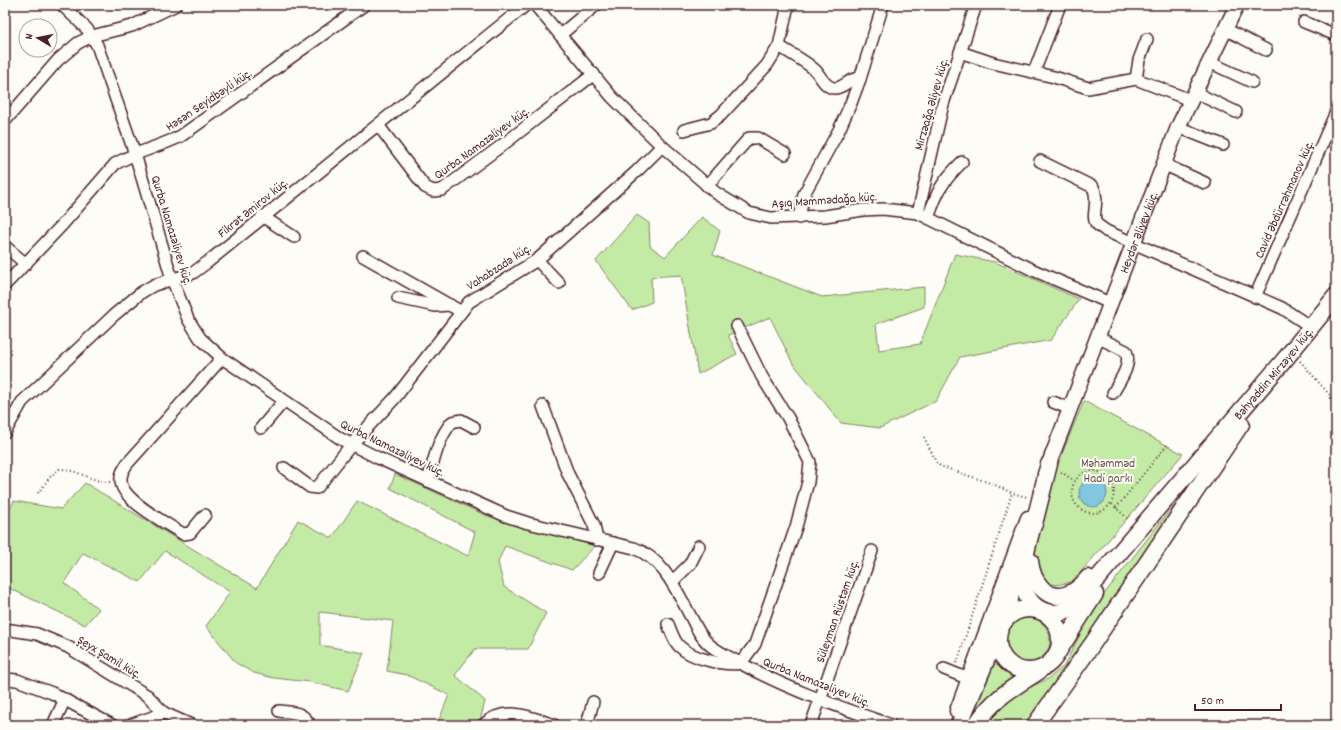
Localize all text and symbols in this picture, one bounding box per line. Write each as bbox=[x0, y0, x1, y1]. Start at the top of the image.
north arrow bbox=[18, 18, 58, 58]
text: N bbox=[22, 32, 39, 41]
street label: Mirzəağa Əliyev küç. bbox=[910, 56, 955, 153]
street label: Həsən Seyidbəyli küç. bbox=[162, 65, 256, 137]
street label: Qurba Namazəliyev küç. bbox=[431, 103, 534, 185]
street label: Cavid Əbdürrəhmanov küç. bbox=[1251, 138, 1320, 262]
street label: Qurba Namazəliyev küç. bbox=[145, 173, 196, 288]
street label: Fikrət Əmirov küç. bbox=[214, 175, 293, 243]
street label: Aşıq Məmmədağa küç. bbox=[771, 188, 878, 215]
street label: Heydər Əliyev küç. bbox=[1116, 190, 1164, 277]
street label: Vahabzadə küç. bbox=[463, 240, 536, 296]
street label: Bəhyəddin Mirzəyev küç. bbox=[1230, 324, 1319, 425]
street label: Qurba Namazəliyev küç. bbox=[337, 416, 447, 483]
park label: Məhəmməd Hadi parkı bbox=[1081, 455, 1135, 489]
street label: Süleyman Rüstəm küç. bbox=[812, 558, 865, 666]
street label: Şeyx Şamil küç. bbox=[73, 632, 144, 685]
street label: Qurba Namazəliyev küç. bbox=[760, 653, 872, 713]
scale bar bbox=[1195, 686, 1281, 712]
text: 50 m bbox=[1201, 693, 1224, 710]

